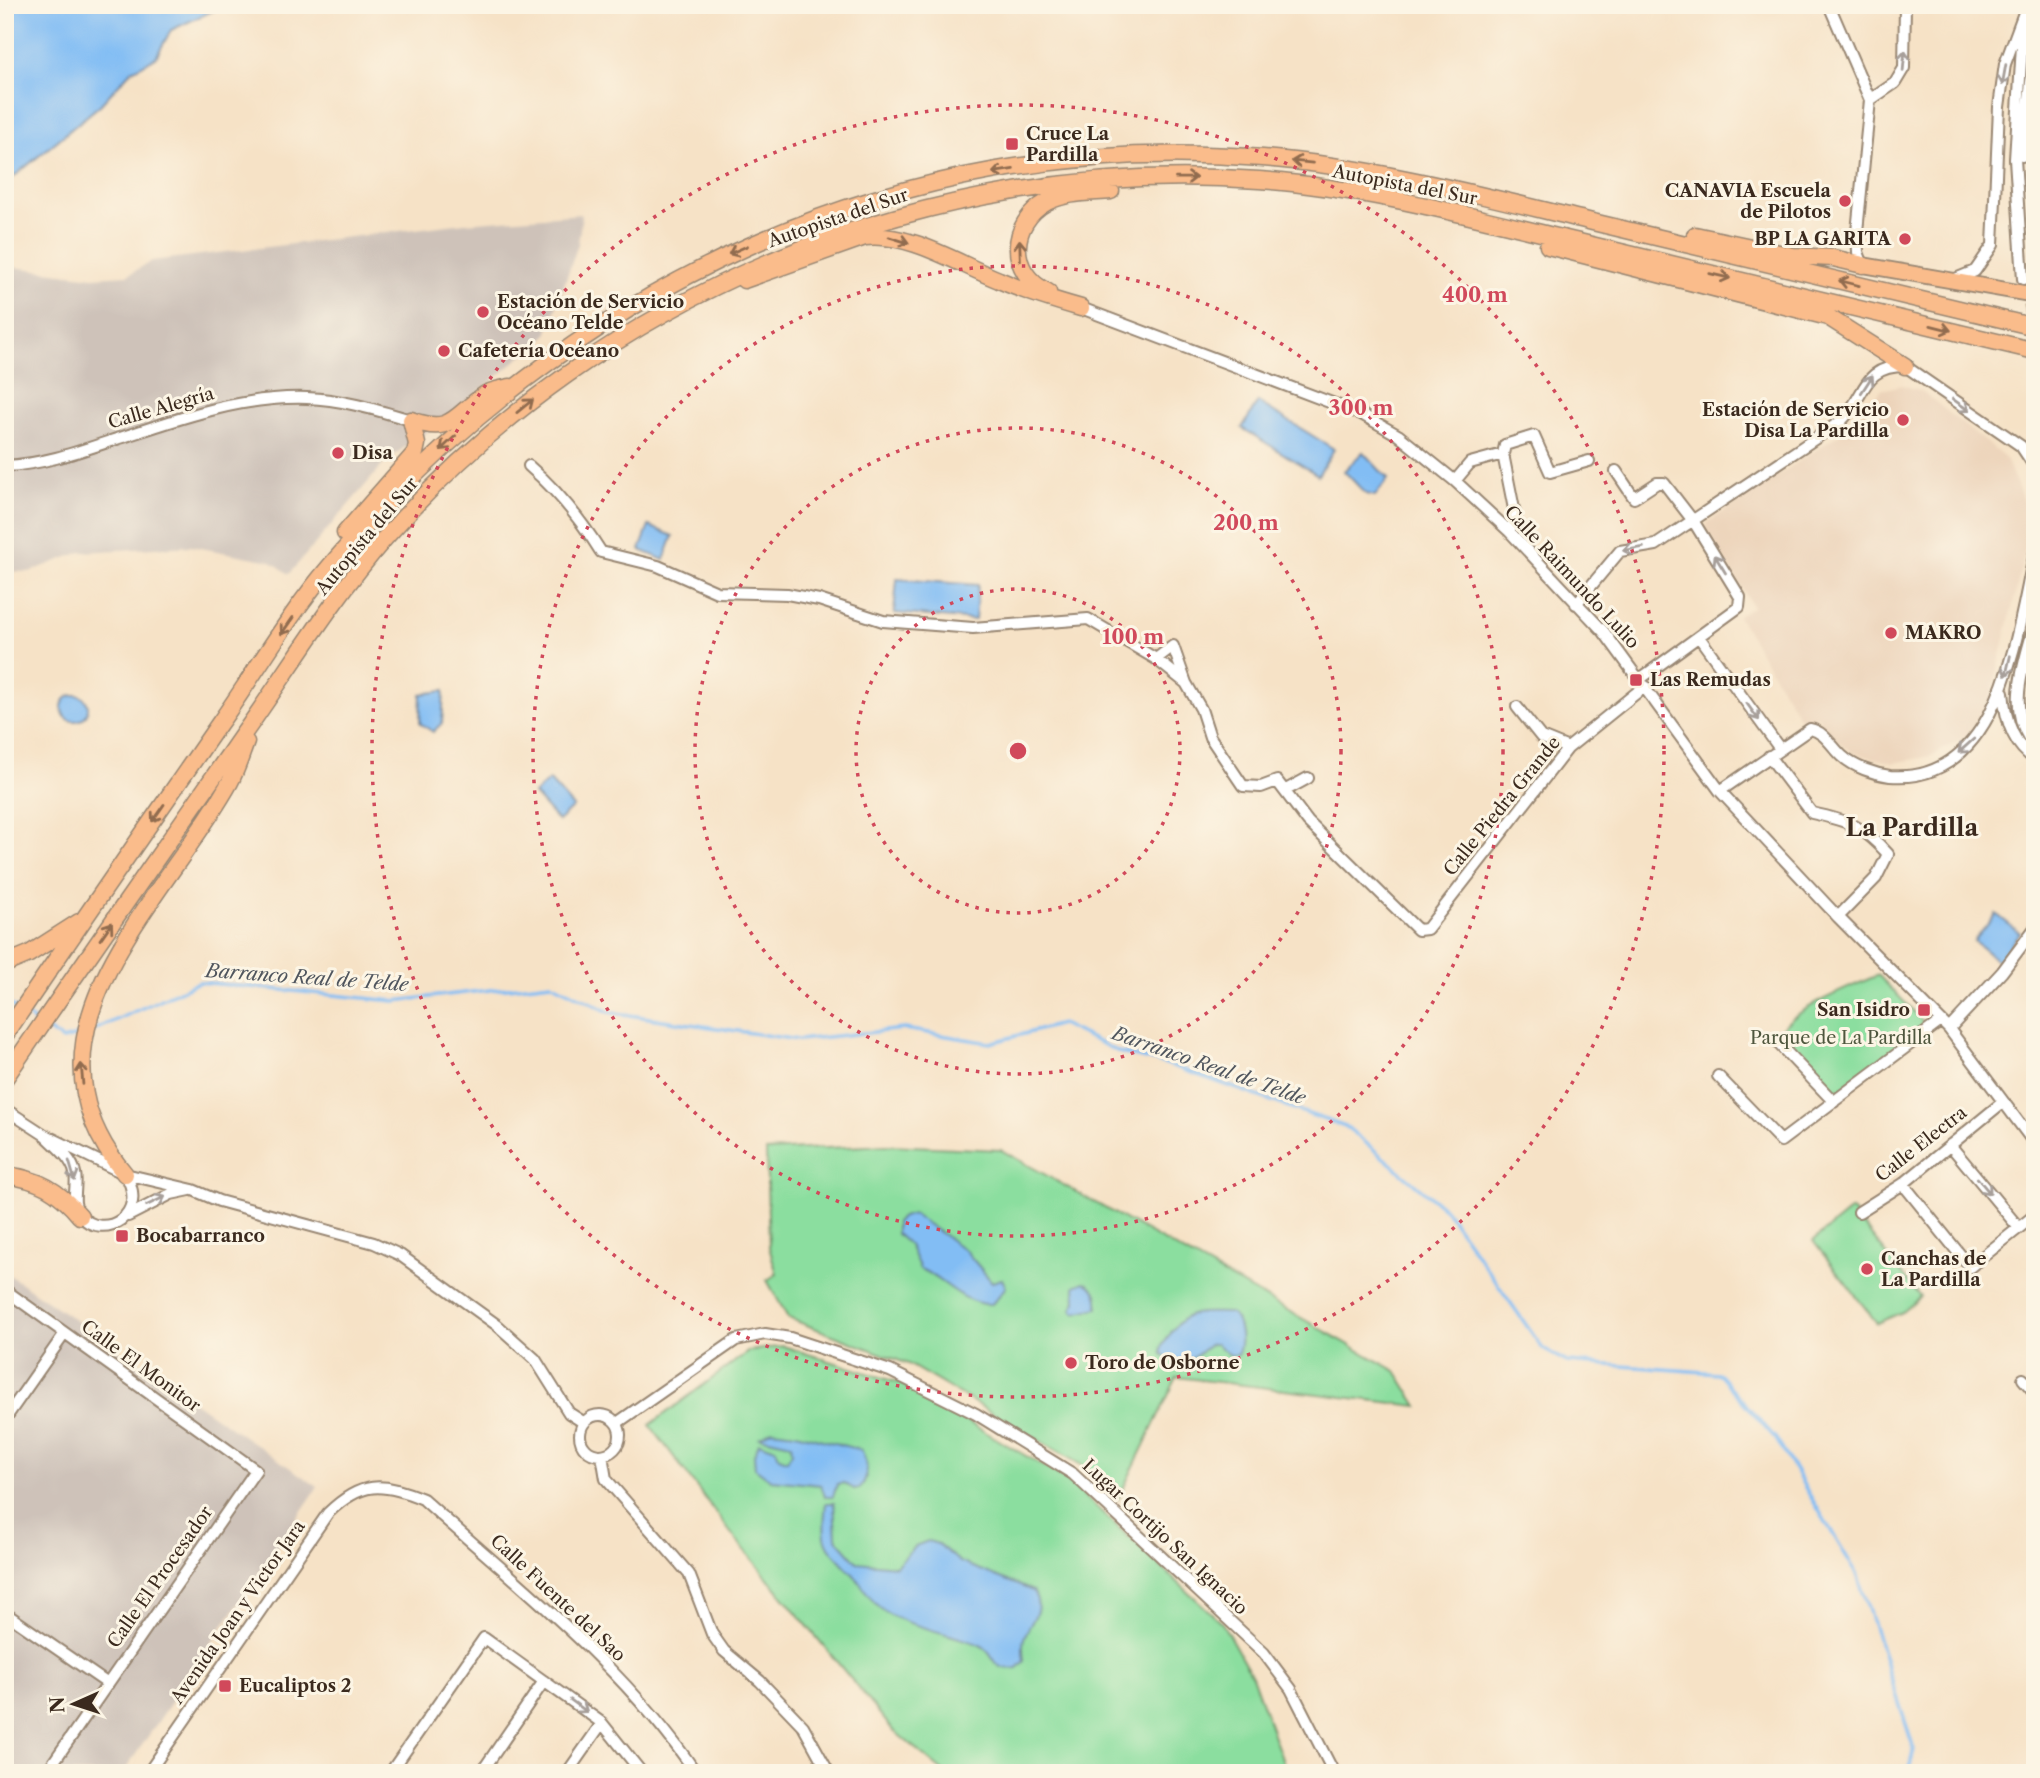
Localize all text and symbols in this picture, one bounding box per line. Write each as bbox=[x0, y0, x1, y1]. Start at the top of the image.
one-way arrow bbox=[1898, 50, 1911, 73]
one-way arrow bbox=[1997, 63, 2010, 86]
place label: Cruce La Pardilla bbox=[1026, 123, 1110, 166]
marker: Cruce La Pardilla bbox=[1004, 136, 1020, 152]
one-way arrow bbox=[1291, 156, 1314, 169]
street label: Autopista del Sur bbox=[1330, 160, 1480, 210]
one-way arrow bbox=[992, 165, 1014, 178]
one-way arrow bbox=[1174, 172, 1197, 185]
place label: CANAVIA Escuela de Pilotos bbox=[1665, 180, 1832, 223]
street label: Autopista del Sur bbox=[764, 184, 911, 253]
marker: CANAVIA Escuela de Pilotos bbox=[1837, 193, 1853, 209]
place label: BP LA GARITA bbox=[1754, 228, 1892, 250]
marker: BP LA GARITA bbox=[1897, 231, 1913, 247]
one-way arrow bbox=[888, 234, 910, 247]
one-way arrow bbox=[1013, 239, 1026, 262]
one-way arrow bbox=[728, 244, 750, 257]
one-way arrow bbox=[1708, 269, 1731, 283]
one-way arrow bbox=[1838, 276, 1861, 289]
text: 400 m bbox=[1442, 282, 1508, 307]
place label: Estación de Servicio Océano Telde bbox=[497, 291, 684, 334]
marker: Estación de Servicio Océano Telde bbox=[475, 304, 491, 320]
one-way arrow bbox=[1930, 322, 1952, 335]
place label: Cafetería Océano bbox=[458, 340, 619, 362]
marker: Cafetería Océano bbox=[436, 343, 452, 359]
one-way arrow bbox=[1859, 375, 1874, 394]
street label: Calle Alegría bbox=[106, 382, 217, 434]
text: 300 m bbox=[1329, 395, 1393, 420]
one-way arrow bbox=[515, 398, 533, 414]
one-way arrow bbox=[1951, 398, 1970, 412]
place label: Estación de Servicio Disa La Pardilla bbox=[1702, 399, 1890, 442]
marker: Estación de Servicio Disa La Pardilla bbox=[1895, 412, 1911, 428]
one-way arrow bbox=[440, 434, 457, 451]
place label: Disa bbox=[352, 442, 393, 464]
marker: Disa bbox=[330, 445, 346, 461]
street label: Autopista del Sur bbox=[311, 472, 423, 600]
street label: Calle Raimundo Lulio bbox=[1500, 501, 1644, 653]
text: 200 m bbox=[1213, 510, 1279, 535]
one-way arrow bbox=[1622, 543, 1645, 556]
one-way arrow bbox=[1713, 555, 1727, 575]
one-way arrow bbox=[280, 616, 294, 635]
place label: MAKRO bbox=[1905, 622, 1982, 644]
text: 100 m bbox=[1102, 624, 1164, 649]
marker: MAKRO bbox=[1883, 625, 1899, 641]
one-way arrow bbox=[2001, 654, 2014, 677]
place label: Las Remudas bbox=[1650, 669, 1771, 691]
marker: Las Remudas bbox=[1628, 672, 1644, 688]
one-way arrow bbox=[1746, 702, 1760, 721]
street label: Calle Piedra Grande bbox=[1439, 732, 1565, 880]
one-way arrow bbox=[1957, 738, 1975, 754]
centre of rings bbox=[1006, 739, 1030, 763]
one-way arrow bbox=[151, 803, 165, 822]
district label: La Pardilla bbox=[1846, 813, 1980, 842]
one-way arrow bbox=[99, 922, 113, 941]
water label: Barranco Real de Telde bbox=[203, 959, 410, 996]
place label: San Isidro bbox=[1817, 999, 1910, 1021]
marker: San Isidro bbox=[1916, 1002, 1932, 1018]
water label: Barranco Real de Telde bbox=[1107, 1021, 1309, 1110]
park label: Parque de La Pardilla bbox=[1750, 1027, 1933, 1049]
one-way arrow bbox=[76, 1063, 89, 1086]
street label: Calle Electra bbox=[1871, 1101, 1971, 1186]
one-way arrow bbox=[66, 1160, 79, 1182]
one-way arrow bbox=[1977, 1177, 1992, 1195]
one-way arrow bbox=[145, 1194, 166, 1207]
place label: Bocabarranco bbox=[136, 1225, 265, 1247]
marker: Bocabarranco bbox=[114, 1228, 130, 1244]
place label: Canchas de La Pardilla bbox=[1881, 1248, 1987, 1291]
marker: Canchas de La Pardilla bbox=[1859, 1261, 1875, 1277]
street label: Calle El Monitor bbox=[77, 1315, 205, 1417]
place label: Toro de Osborne bbox=[1085, 1352, 1240, 1374]
marker: Toro de Osborne bbox=[1063, 1355, 1079, 1371]
street label: Lugar Cortijo San Ignacio bbox=[1078, 1455, 1252, 1619]
street label: Calle El Procesador bbox=[103, 1501, 217, 1652]
street label: Avenida Joan y Victor Jara bbox=[166, 1516, 310, 1709]
street label: Calle Fuente del Sao bbox=[486, 1530, 630, 1666]
north arrow bbox=[38, 1670, 108, 1740]
place label: Eucaliptos 2 bbox=[239, 1675, 351, 1697]
marker: Eucaliptos 2 bbox=[217, 1678, 233, 1694]
text: N bbox=[46, 1696, 69, 1714]
one-way arrow bbox=[569, 1699, 588, 1714]

